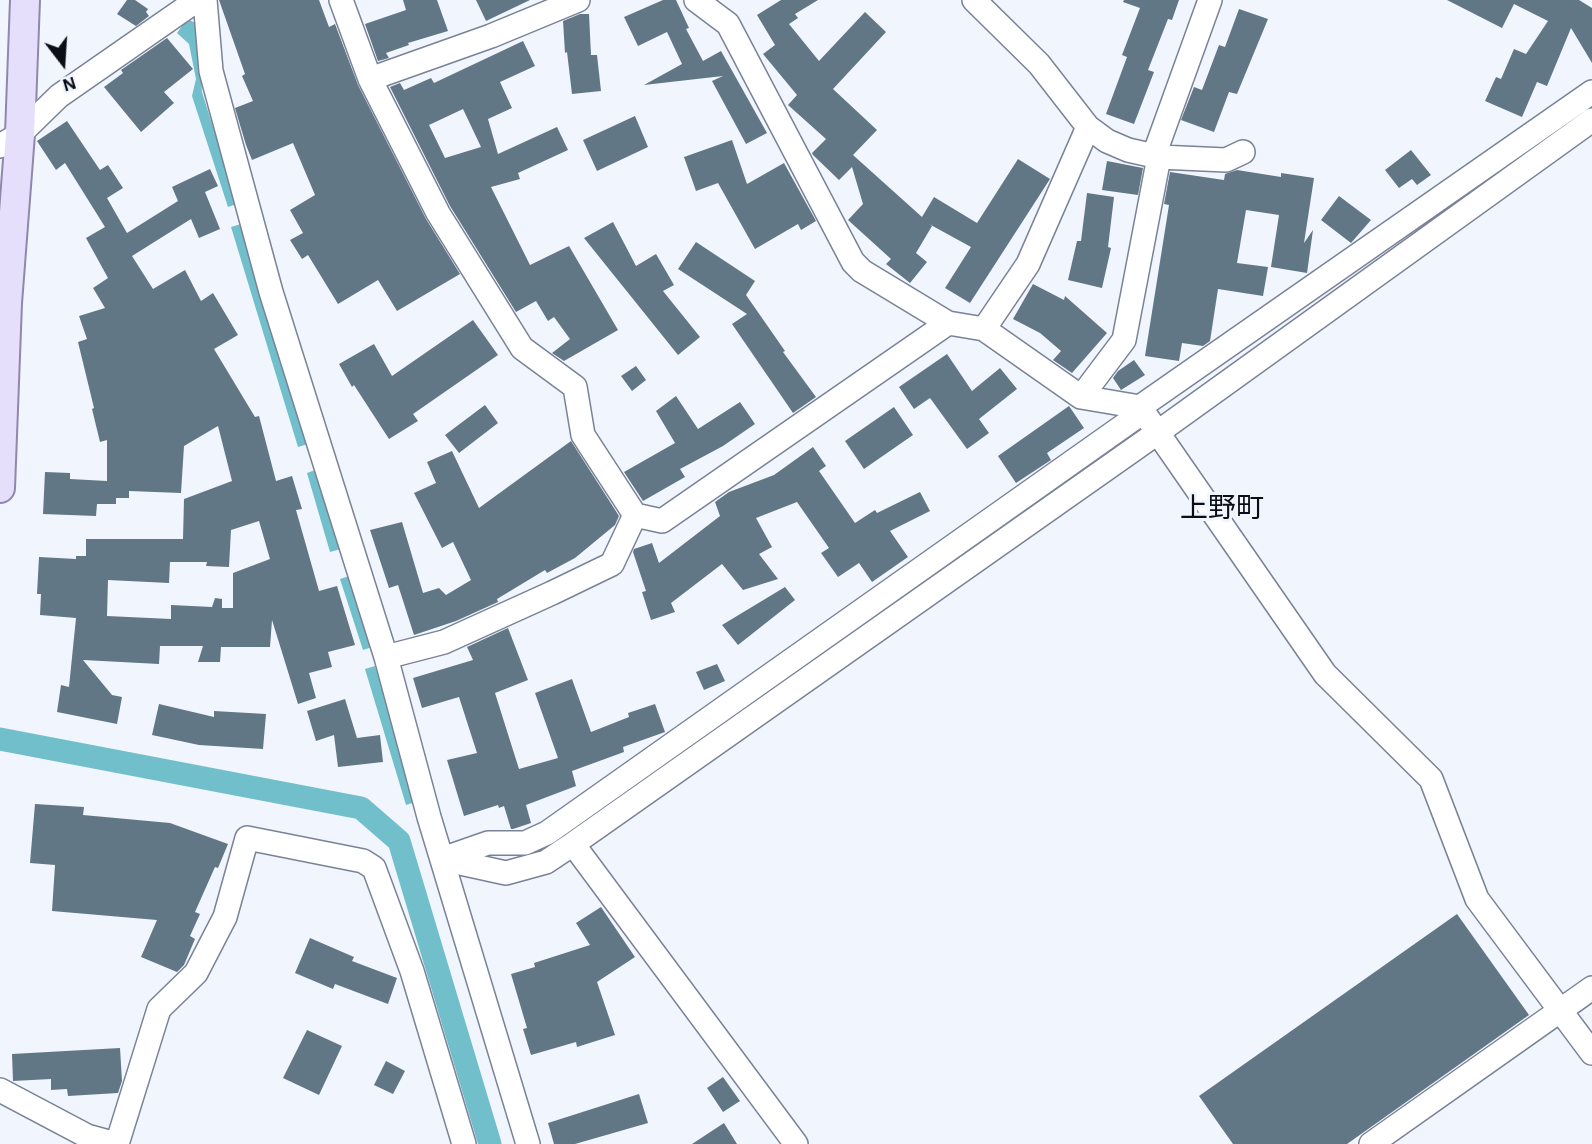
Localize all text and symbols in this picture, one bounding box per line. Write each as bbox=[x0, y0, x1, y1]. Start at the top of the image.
north arrow bbox=[28, 28, 98, 98]
text: N bbox=[60, 73, 78, 95]
district label: 上野町 bbox=[1180, 492, 1264, 526]

